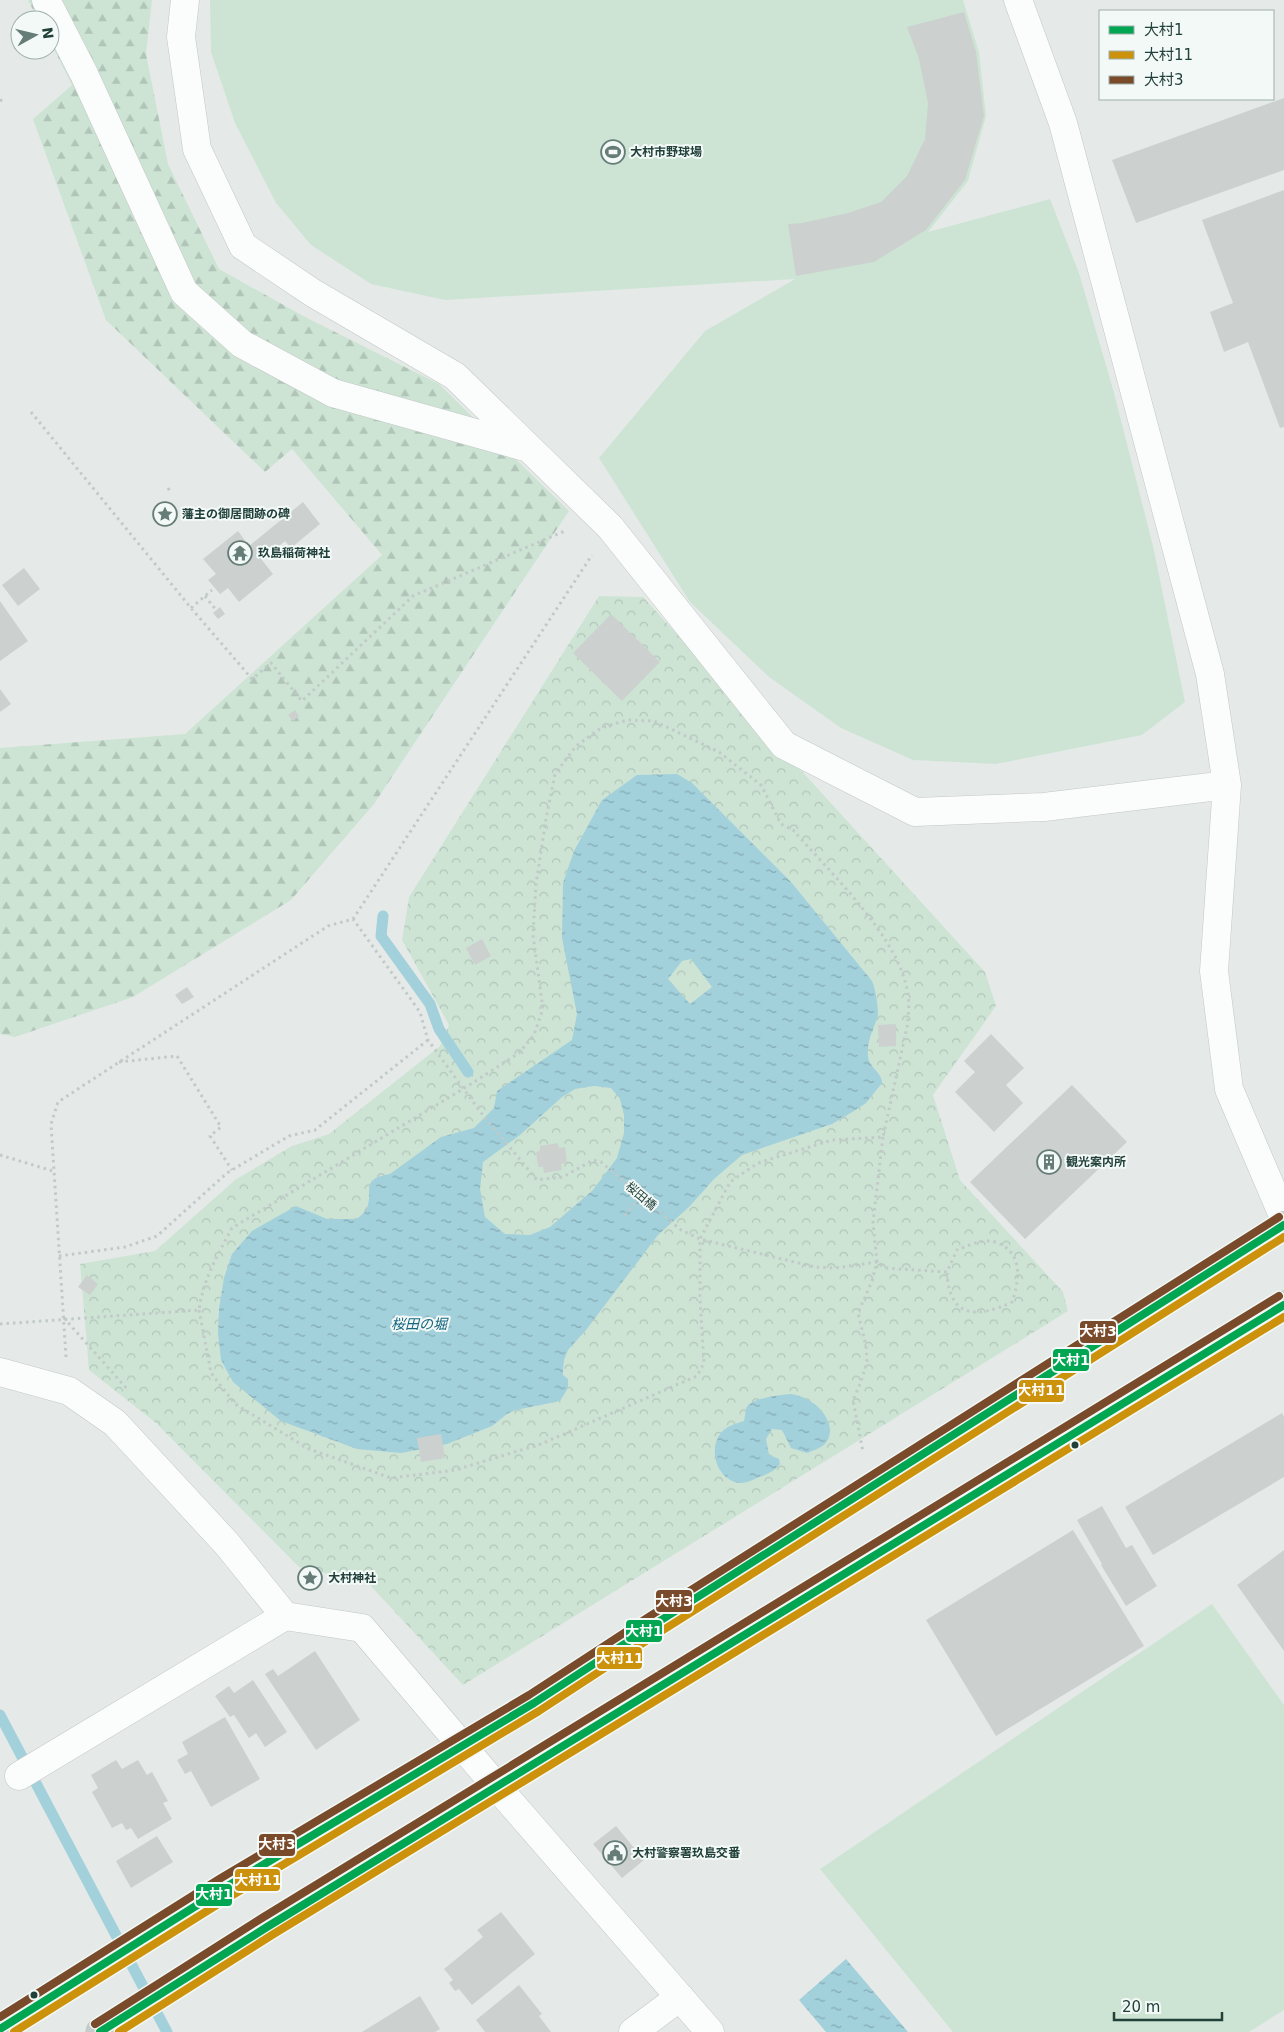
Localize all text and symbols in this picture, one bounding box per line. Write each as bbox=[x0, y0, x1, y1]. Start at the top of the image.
north arrow bbox=[10, 10, 60, 60]
legend bbox=[1099, 10, 1274, 100]
text: 大村1 bbox=[1144, 21, 1184, 39]
text: N bbox=[39, 26, 57, 40]
text: 大村11 bbox=[1144, 46, 1193, 64]
text: 大村3 bbox=[1144, 71, 1184, 89]
sports icon: 大村市野球場 bbox=[600, 139, 626, 165]
place label: 大村市野球場 bbox=[630, 145, 702, 159]
place icon: 藩主の御居間跡の碑 bbox=[152, 501, 178, 527]
place label: 藩主の御居間跡の碑 bbox=[182, 507, 290, 521]
temple icon: 玖島稲荷神社 bbox=[227, 540, 253, 566]
place label: 玖島稲荷神社 bbox=[258, 546, 330, 560]
building icon: 観光案内所 bbox=[1036, 1149, 1062, 1175]
place label: 観光案内所 bbox=[1066, 1155, 1126, 1169]
street label: 桜田橋 bbox=[623, 1179, 659, 1213]
water label: 桜田の堀 bbox=[391, 1316, 449, 1332]
line badge: 大村3 bbox=[1079, 1320, 1117, 1344]
text: 大村3 bbox=[1079, 1323, 1117, 1339]
line badge: 大村1 bbox=[1052, 1348, 1090, 1372]
text: 大村1 bbox=[1052, 1352, 1090, 1368]
line badge: 大村11 bbox=[1018, 1379, 1065, 1403]
text: 大村11 bbox=[1017, 1382, 1065, 1398]
unlabelled marker bbox=[1070, 1440, 1080, 1450]
place icon: 大村神社 bbox=[297, 1565, 323, 1591]
place label: 大村神社 bbox=[328, 1571, 376, 1585]
line badge: 大村3 bbox=[655, 1589, 693, 1613]
text: 大村3 bbox=[655, 1593, 693, 1609]
line badge: 大村1 bbox=[625, 1619, 663, 1643]
text: 大村1 bbox=[625, 1623, 663, 1639]
line badge: 大村11 bbox=[596, 1646, 643, 1670]
text: 大村11 bbox=[596, 1650, 644, 1666]
line badge: 大村3 bbox=[258, 1833, 296, 1857]
text: 大村3 bbox=[258, 1836, 296, 1852]
public building icon: 大村警察署玖島交番 bbox=[602, 1840, 628, 1866]
place label: 大村警察署玖島交番 bbox=[632, 1846, 741, 1860]
line badge: 大村11 bbox=[234, 1868, 281, 1892]
text: 大村11 bbox=[234, 1872, 282, 1888]
line badge: 大村1 bbox=[195, 1883, 233, 1907]
text: 大村1 bbox=[195, 1886, 233, 1902]
unlabelled marker bbox=[29, 1990, 39, 2000]
scale bar bbox=[1114, 1990, 1222, 2022]
text: 20 m bbox=[1122, 1998, 1160, 2016]

